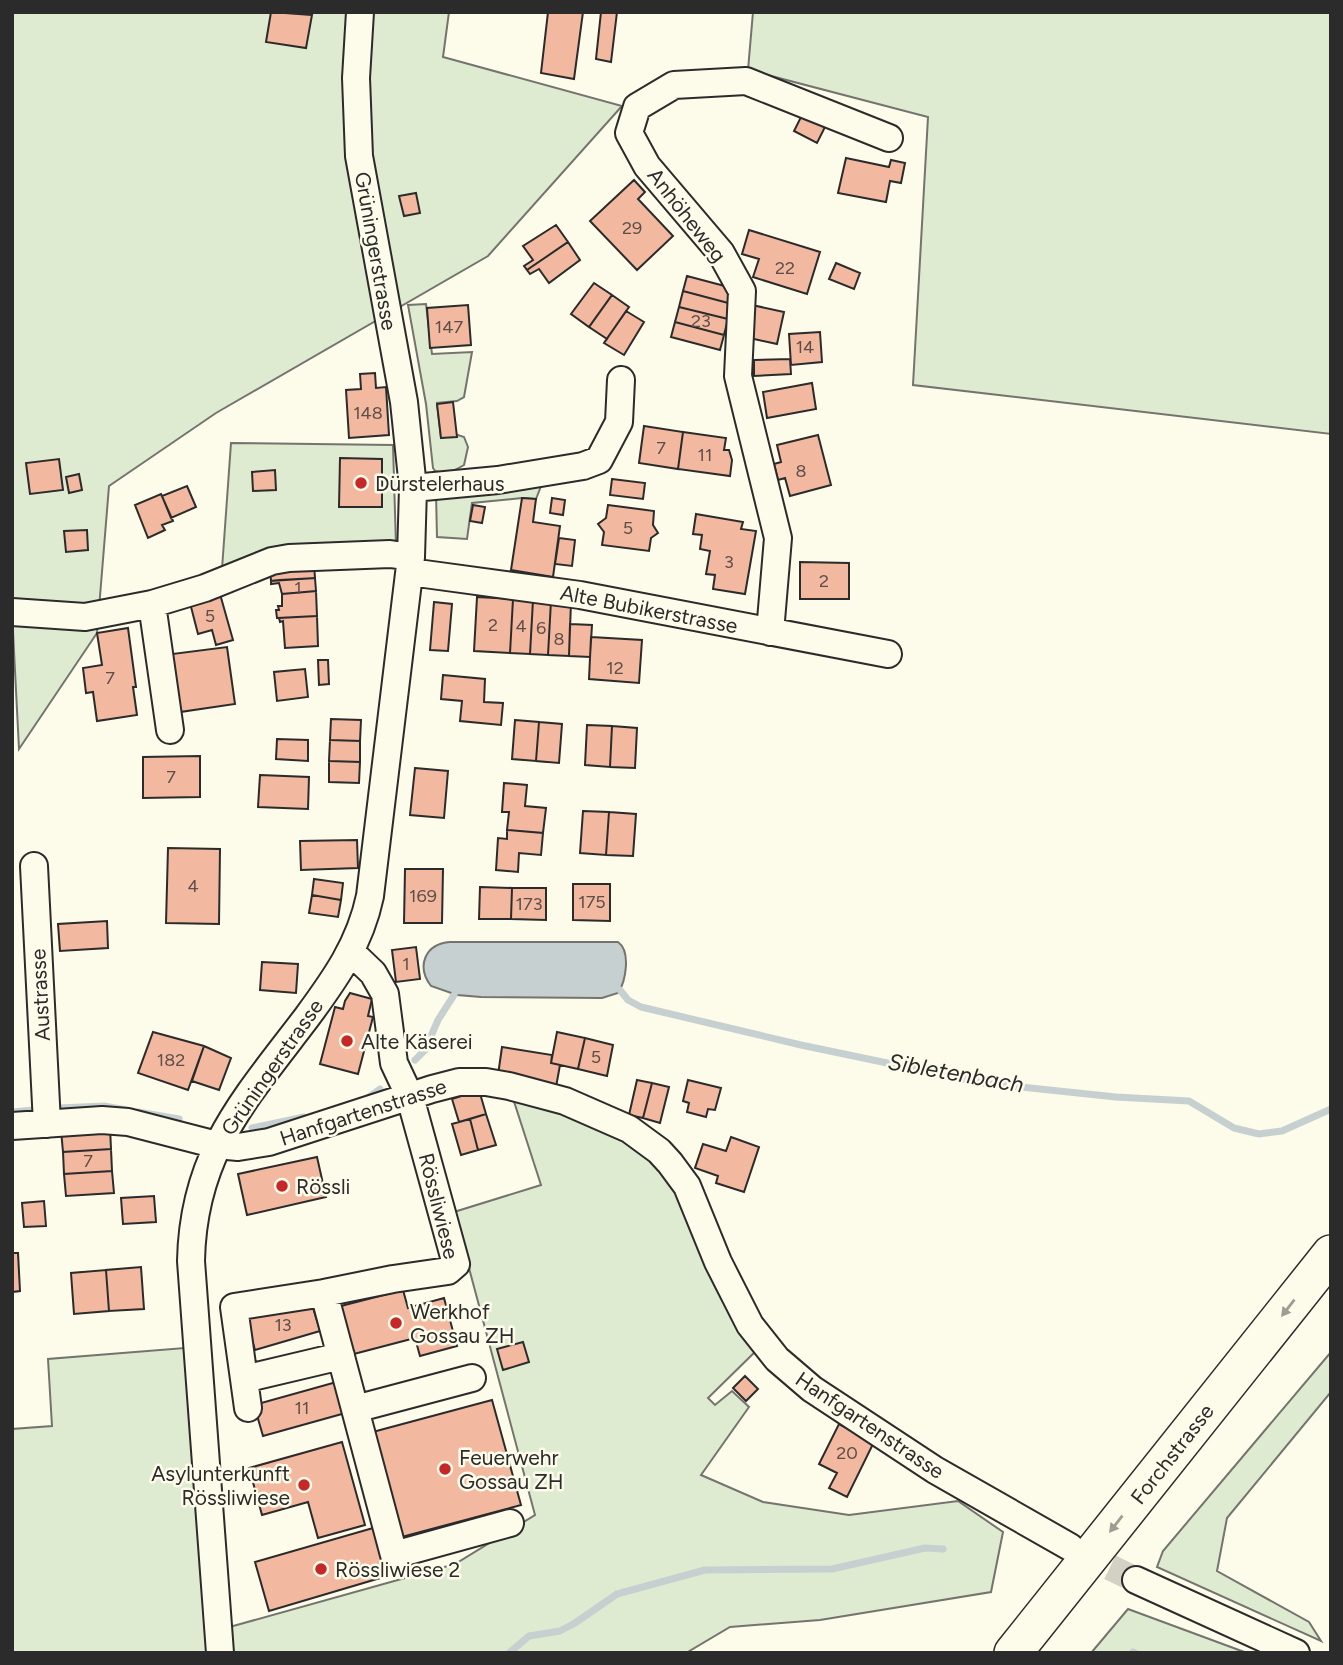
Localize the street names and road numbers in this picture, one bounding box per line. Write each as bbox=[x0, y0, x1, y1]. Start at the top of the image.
street label: Anhöheweg bbox=[642, 163, 732, 267]
street label: Grüningerstrasse bbox=[350, 170, 402, 332]
street label: Alte Bubikerstrasse bbox=[558, 580, 740, 638]
street label: Austrasse bbox=[25, 948, 55, 1042]
street label: Grüningerstrasse bbox=[216, 994, 328, 1140]
street label: Hanfgartenstrasse bbox=[277, 1073, 449, 1151]
street label: Rössliwiese bbox=[414, 1150, 464, 1262]
street label: Hanfgartenstrasse bbox=[791, 1366, 949, 1484]
street label: Forchstrasse bbox=[1125, 1399, 1219, 1509]

